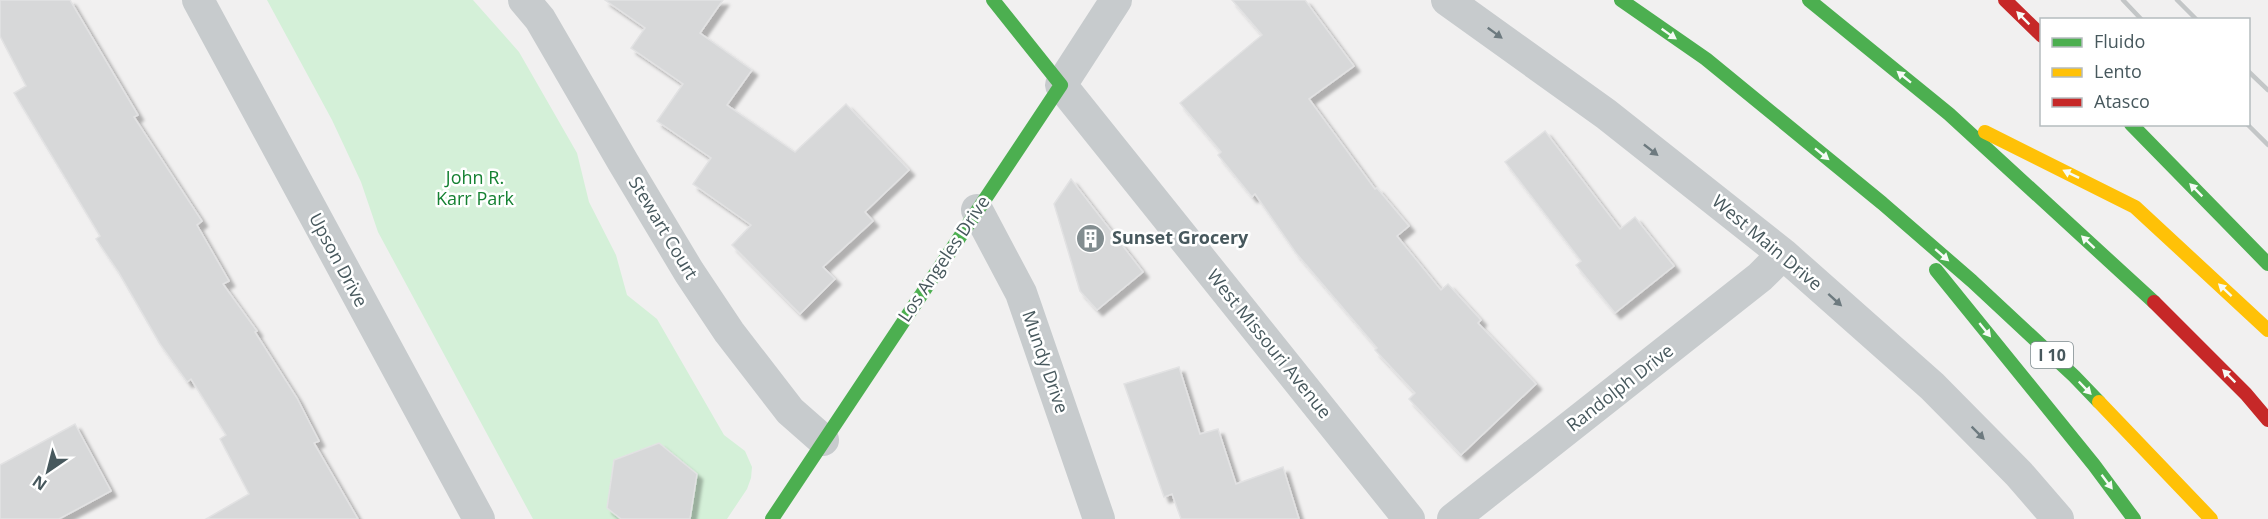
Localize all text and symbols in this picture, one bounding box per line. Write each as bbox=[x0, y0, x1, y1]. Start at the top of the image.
one-way arrow bbox=[2016, 11, 2031, 25]
legend bbox=[2040, 18, 2250, 126]
one-way arrow bbox=[1487, 27, 1503, 39]
one-way arrow bbox=[1661, 28, 1677, 40]
text: Fluido bbox=[2094, 29, 2145, 53]
text: Lento bbox=[2094, 59, 2142, 83]
one-way arrow bbox=[1896, 71, 1912, 84]
text: Atasco bbox=[2094, 89, 2150, 113]
one-way arrow bbox=[1643, 144, 1659, 157]
one-way arrow bbox=[1815, 148, 1830, 160]
park label: John R. Karr Park bbox=[436, 165, 515, 210]
one-way arrow bbox=[2062, 170, 2079, 179]
street label: Stewart Court bbox=[624, 172, 704, 283]
one-way arrow bbox=[2189, 183, 2203, 197]
street label: West Main Drive bbox=[1707, 189, 1828, 295]
street label: Los Angeles Drive bbox=[892, 190, 994, 326]
street label: Upson Drive bbox=[304, 208, 374, 311]
building icon: Sunset Grocery bbox=[1075, 222, 1107, 254]
place label: Sunset Grocery bbox=[1112, 225, 1249, 249]
one-way arrow bbox=[2081, 235, 2095, 249]
one-way arrow bbox=[1934, 248, 1949, 261]
street label: West Missouri Avenue bbox=[1202, 264, 1337, 423]
one-way arrow bbox=[2218, 283, 2233, 297]
one-way arrow bbox=[1827, 293, 1842, 306]
street label: Mundy Drive bbox=[1017, 307, 1075, 416]
one-way arrow bbox=[1978, 322, 1991, 338]
street label: Randolph Drive bbox=[1561, 338, 1678, 436]
road number: I 10 bbox=[2031, 342, 2073, 368]
one-way arrow bbox=[2222, 370, 2236, 384]
one-way arrow bbox=[2078, 380, 2092, 395]
one-way arrow bbox=[1970, 425, 1984, 439]
north arrow bbox=[18, 441, 78, 501]
text: N bbox=[28, 471, 51, 496]
one-way arrow bbox=[2100, 475, 2112, 490]

